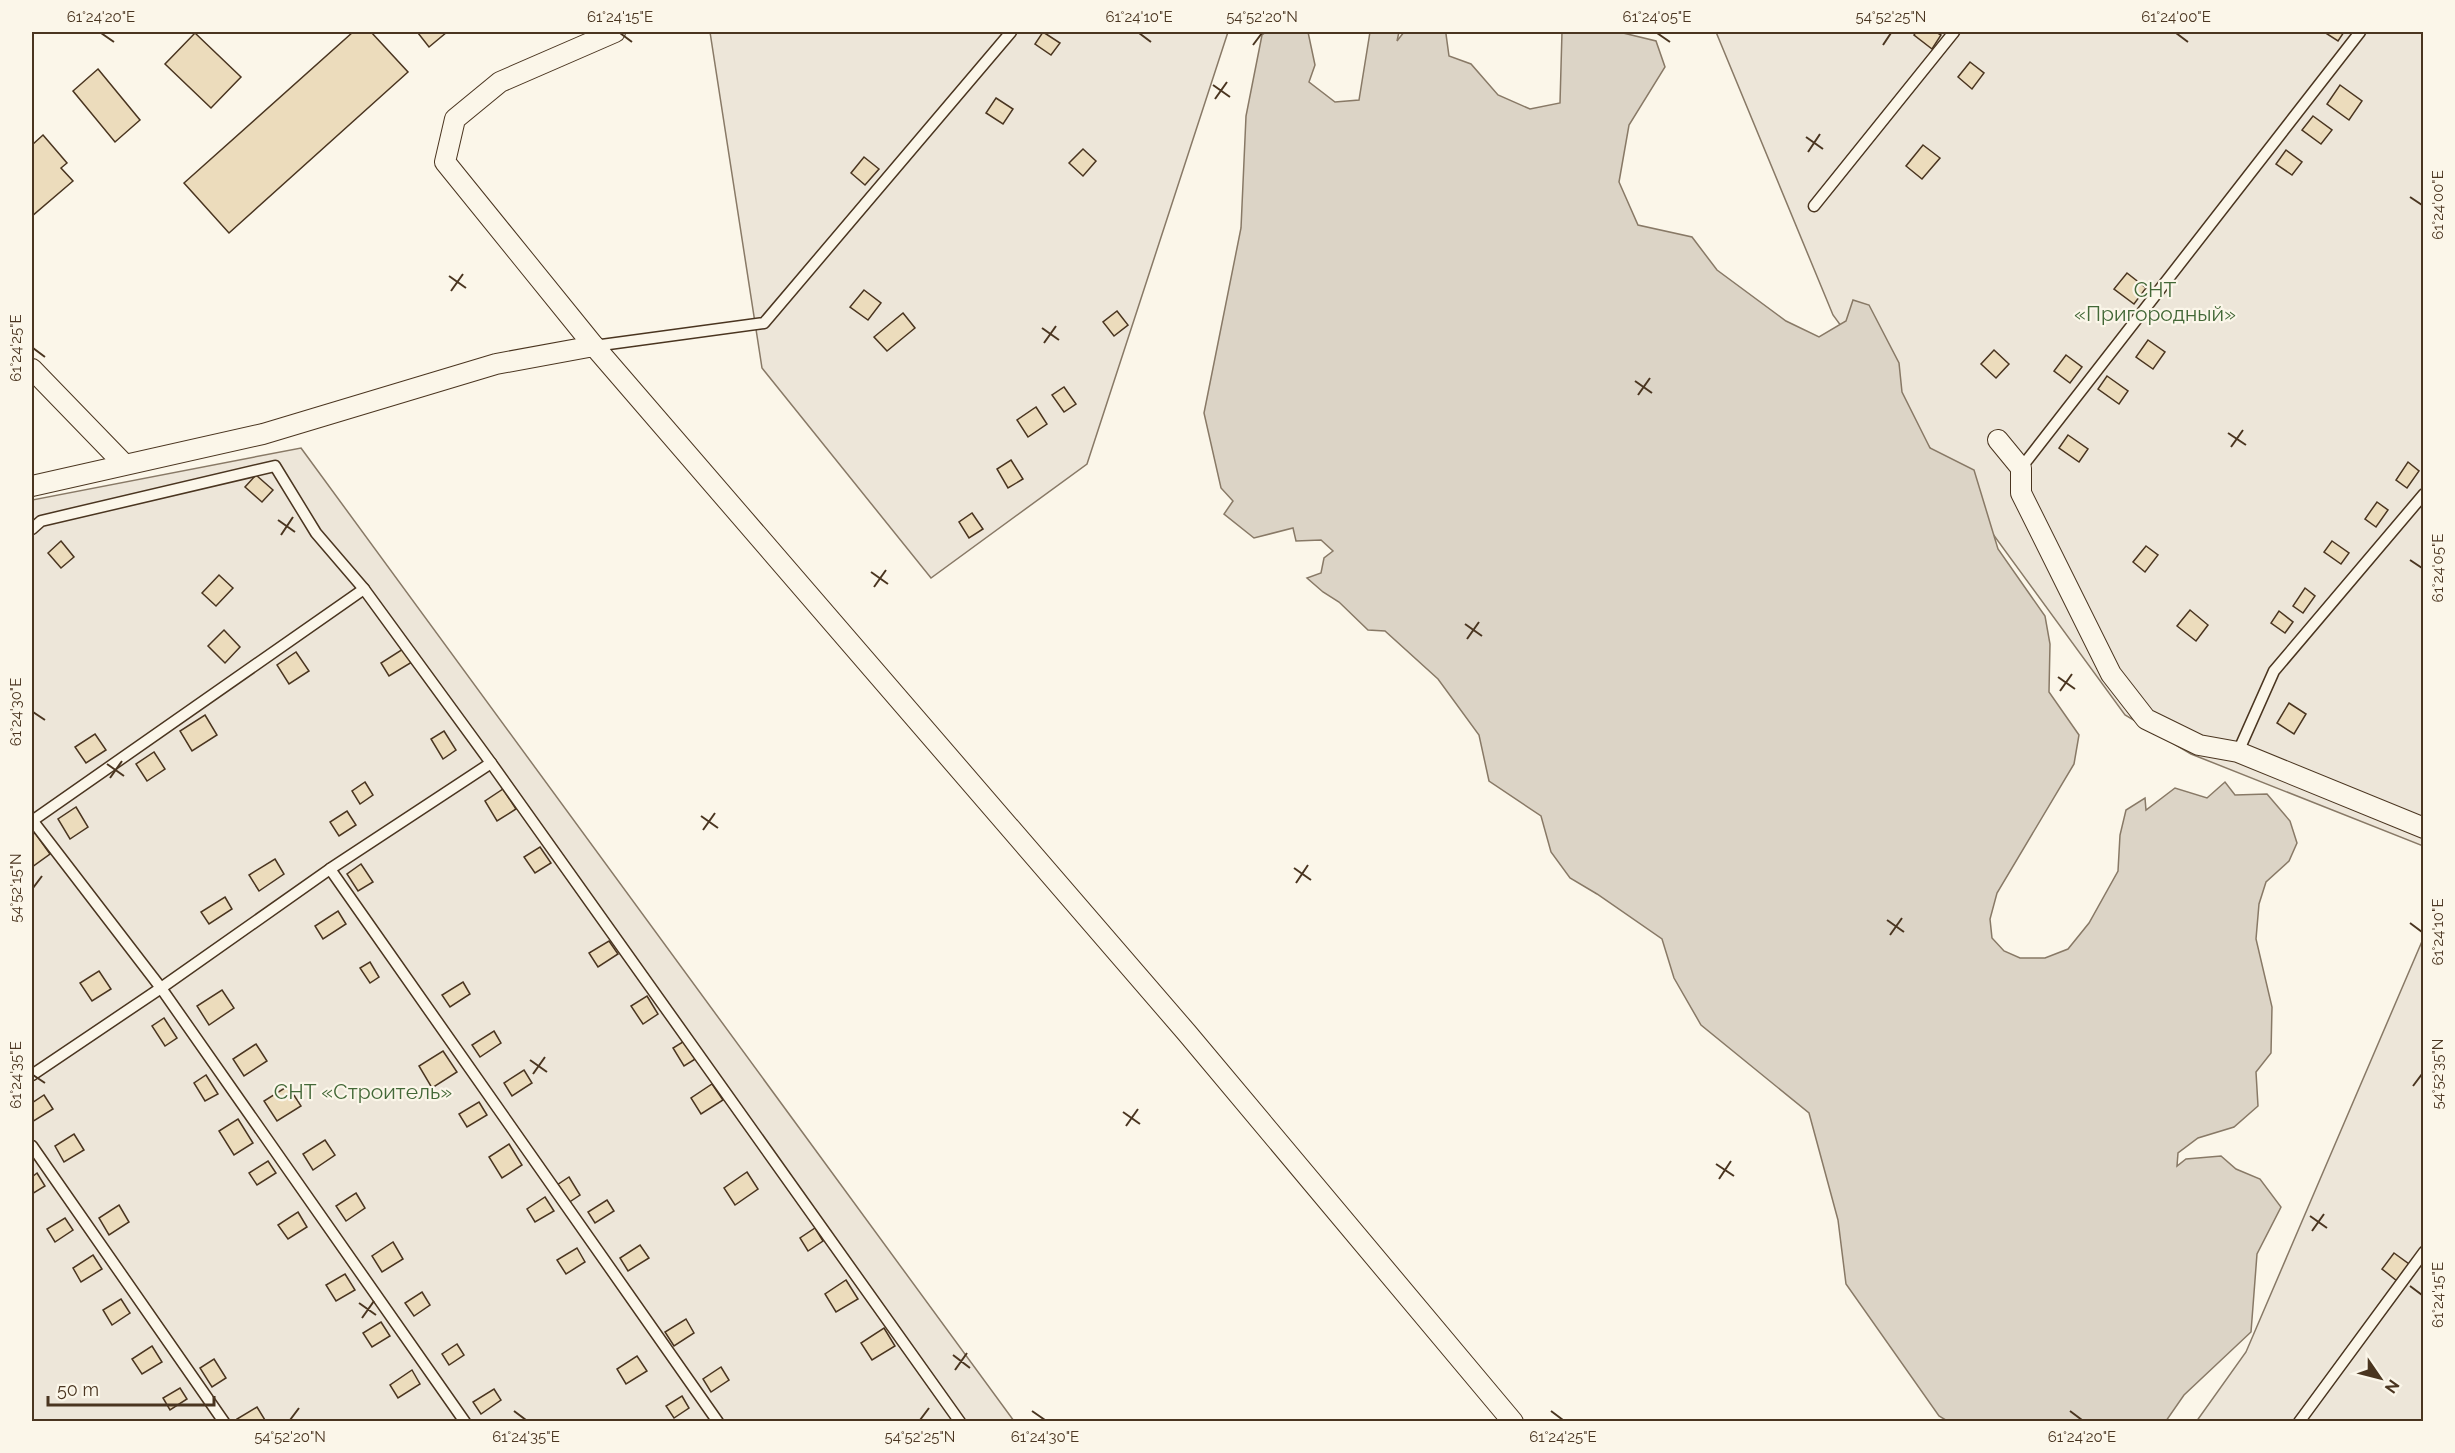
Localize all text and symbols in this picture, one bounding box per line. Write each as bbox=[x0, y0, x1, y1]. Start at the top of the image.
text: 61°24'20"E bbox=[67, 8, 135, 26]
text: 61°24'15"E bbox=[587, 8, 653, 26]
text: 61°24'10"E bbox=[1105, 8, 1173, 26]
text: 54°52'20"N bbox=[1226, 8, 1298, 26]
text: 61°24'05"E bbox=[1623, 8, 1691, 26]
text: 54°52'25"N bbox=[1856, 8, 1926, 26]
text: 61°24'00"E bbox=[2141, 8, 2211, 26]
text: 61°24'00"E bbox=[2429, 170, 2447, 240]
park label: СНТ «Пригородный» bbox=[2074, 277, 2236, 326]
text: 61°24'25"E bbox=[7, 314, 25, 382]
text: 61°24'05"E bbox=[2429, 534, 2447, 602]
text: 61°24'30"E bbox=[7, 678, 25, 746]
text: 54°52'15"N bbox=[7, 853, 25, 923]
text: 61°24'10"E bbox=[2429, 898, 2447, 966]
text: 54°52'35"N bbox=[2429, 1039, 2447, 1109]
text: 61°24'35"E bbox=[7, 1041, 25, 1109]
park label: СНТ «Строитель» bbox=[274, 1079, 452, 1104]
text: 61°24'15"E bbox=[2429, 1262, 2447, 1328]
north arrow bbox=[2350, 1348, 2410, 1408]
scale bar bbox=[48, 1369, 214, 1407]
text: N bbox=[2381, 1376, 2403, 1397]
text: 50 m bbox=[57, 1379, 99, 1400]
text: 54°52'20"N bbox=[254, 1428, 326, 1446]
text: 61°24'35"E bbox=[492, 1428, 560, 1446]
text: 54°52'25"N bbox=[885, 1428, 955, 1446]
text: 61°24'30"E bbox=[1011, 1428, 1079, 1446]
text: 61°24'25"E bbox=[1529, 1428, 1597, 1446]
text: 61°24'20"E bbox=[2048, 1428, 2116, 1446]

